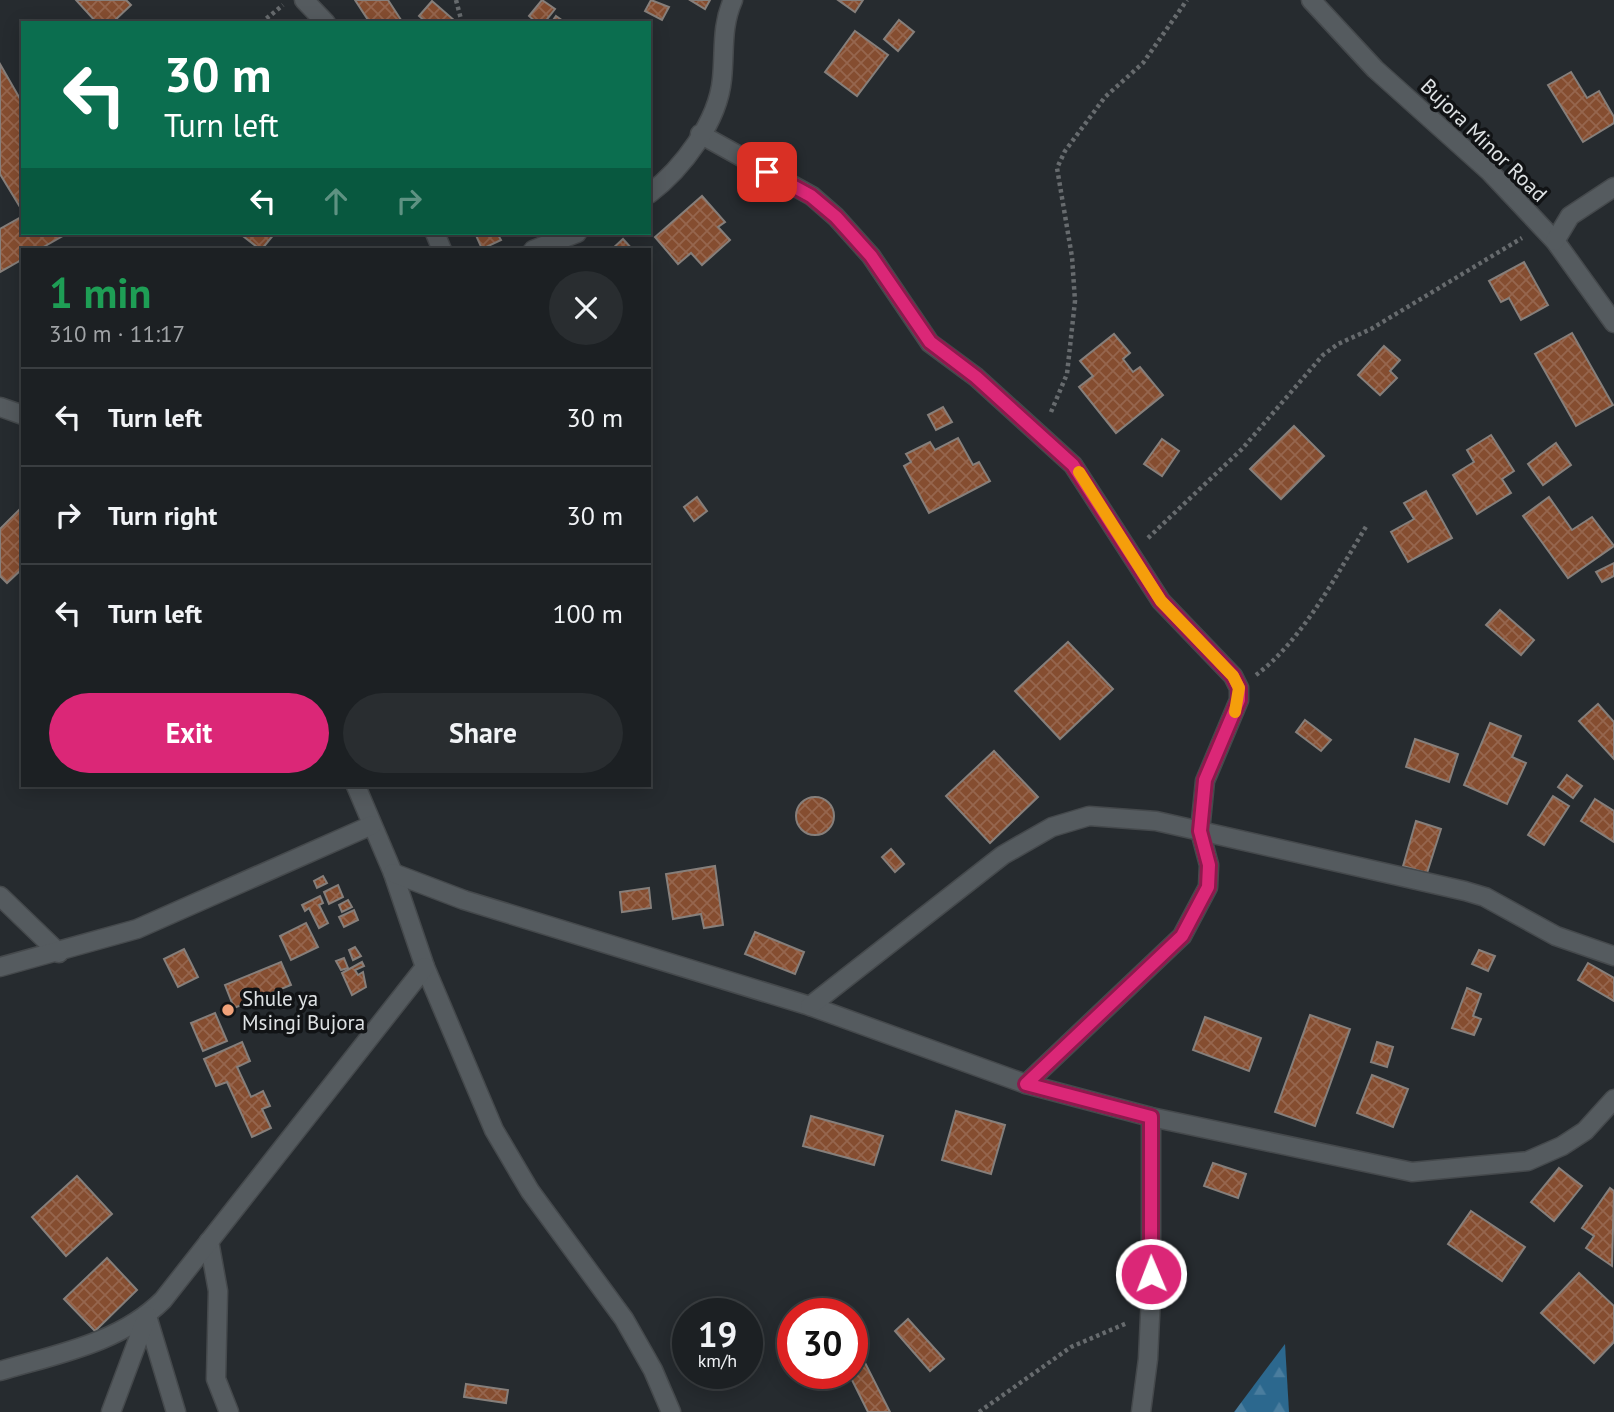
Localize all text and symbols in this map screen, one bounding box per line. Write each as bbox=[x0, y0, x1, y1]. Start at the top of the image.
text: 30 m bbox=[164, 42, 271, 106]
icon: left bbox=[49, 49, 140, 140]
street label: Bujora Minor Road bbox=[1415, 73, 1553, 207]
text: Turn left bbox=[164, 104, 279, 146]
pin bbox=[737, 142, 797, 202]
icon: arrive bbox=[748, 153, 786, 191]
icon: left bbox=[244, 182, 282, 220]
icon: ahead bbox=[317, 182, 355, 220]
icon: right bbox=[390, 182, 428, 220]
text: 1 min bbox=[49, 265, 151, 320]
button: close bbox=[549, 271, 623, 345]
text: 310 m · 11:17 bbox=[49, 319, 185, 348]
icon: left bbox=[49, 398, 87, 436]
text: Turn left bbox=[108, 401, 202, 434]
text: 30 m bbox=[567, 401, 623, 434]
icon: right bbox=[49, 496, 87, 534]
text: Turn right bbox=[108, 499, 217, 532]
text: 30 m bbox=[567, 499, 623, 532]
icon: left bbox=[49, 594, 87, 632]
text: Turn left bbox=[108, 597, 202, 630]
text: 100 m bbox=[552, 597, 623, 630]
button: Exit bbox=[49, 693, 329, 773]
button: Share bbox=[343, 693, 623, 773]
place label: Shule ya Msingi Bujora bbox=[242, 985, 365, 1036]
marker: Shule ya Msingi Bujora bbox=[220, 1002, 236, 1018]
position arrow bbox=[1114, 1237, 1188, 1311]
speed limit sign: 30 bbox=[777, 1298, 868, 1389]
text: 19 bbox=[698, 1311, 737, 1357]
text: km/h bbox=[698, 1349, 737, 1372]

